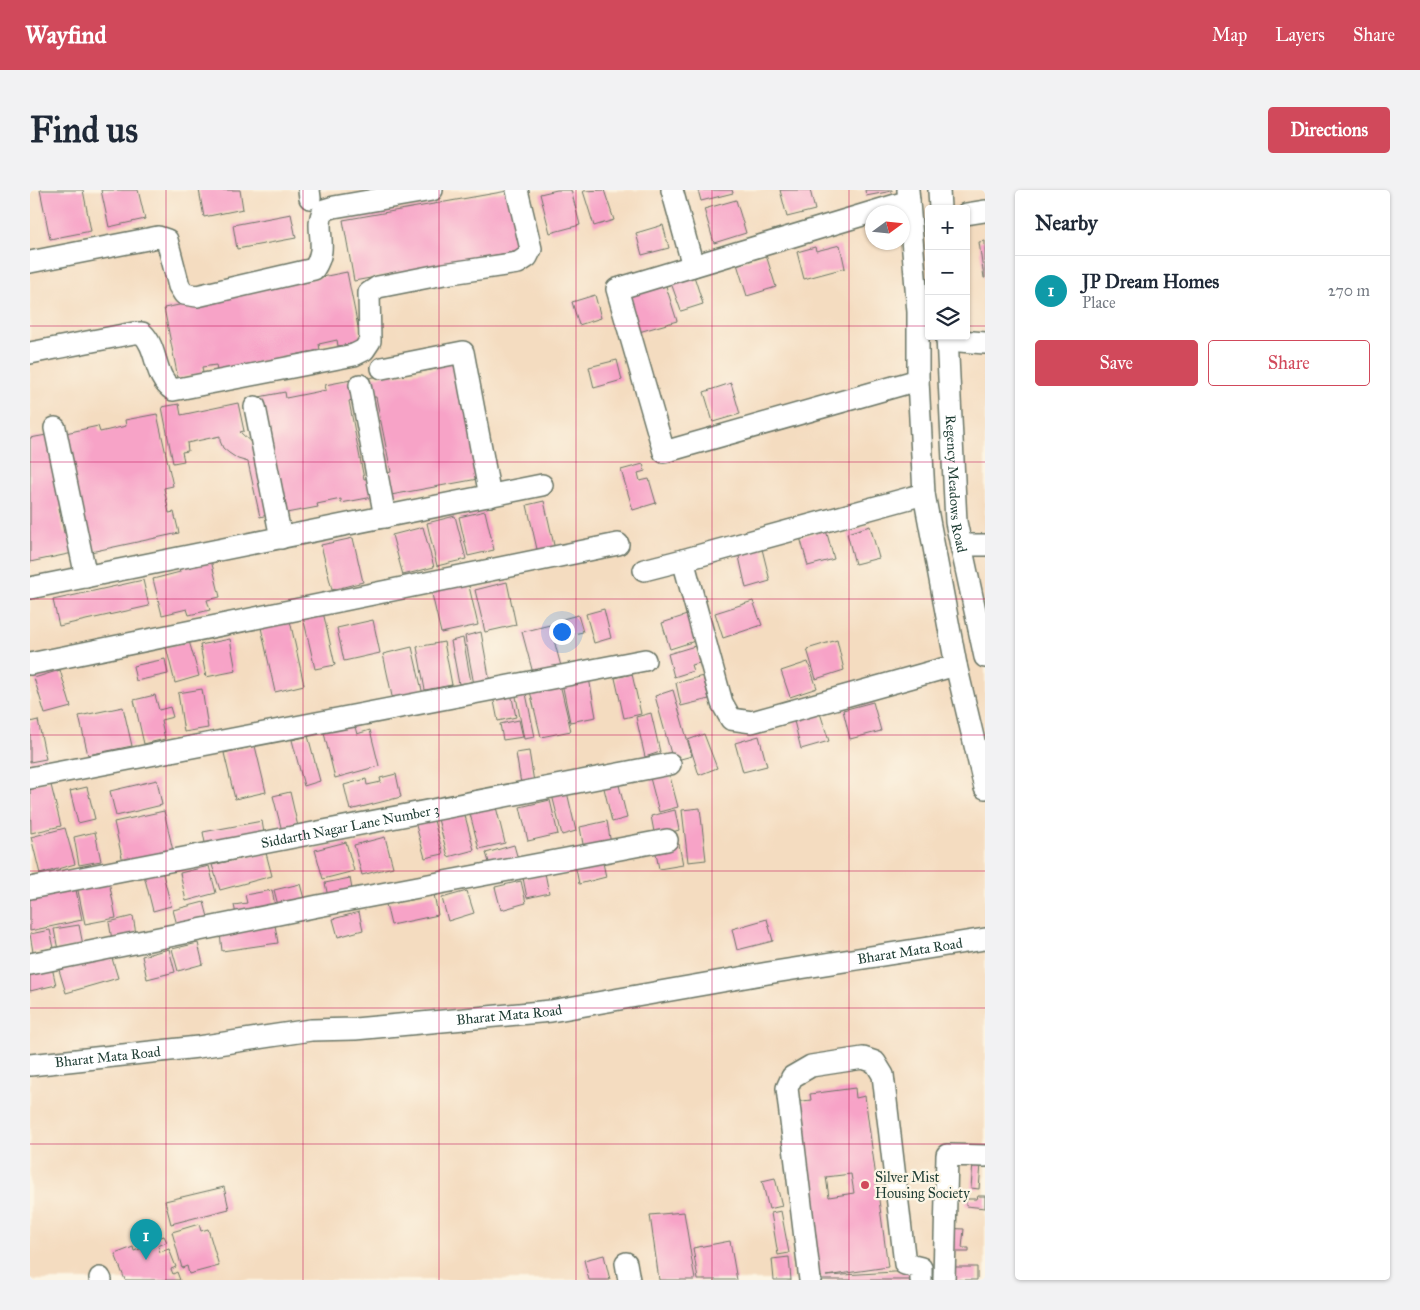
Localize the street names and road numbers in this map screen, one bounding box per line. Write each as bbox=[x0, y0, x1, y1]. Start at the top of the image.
street label: Regency Meadows Road bbox=[942, 414, 970, 554]
street label: Siddarth Nagar Lane Number 3 bbox=[260, 801, 441, 852]
street label: Bharat Mata Road bbox=[856, 935, 964, 968]
street label: Bharat Mata Road bbox=[455, 1001, 563, 1029]
street label: Bharat Mata Road bbox=[54, 1043, 161, 1071]

